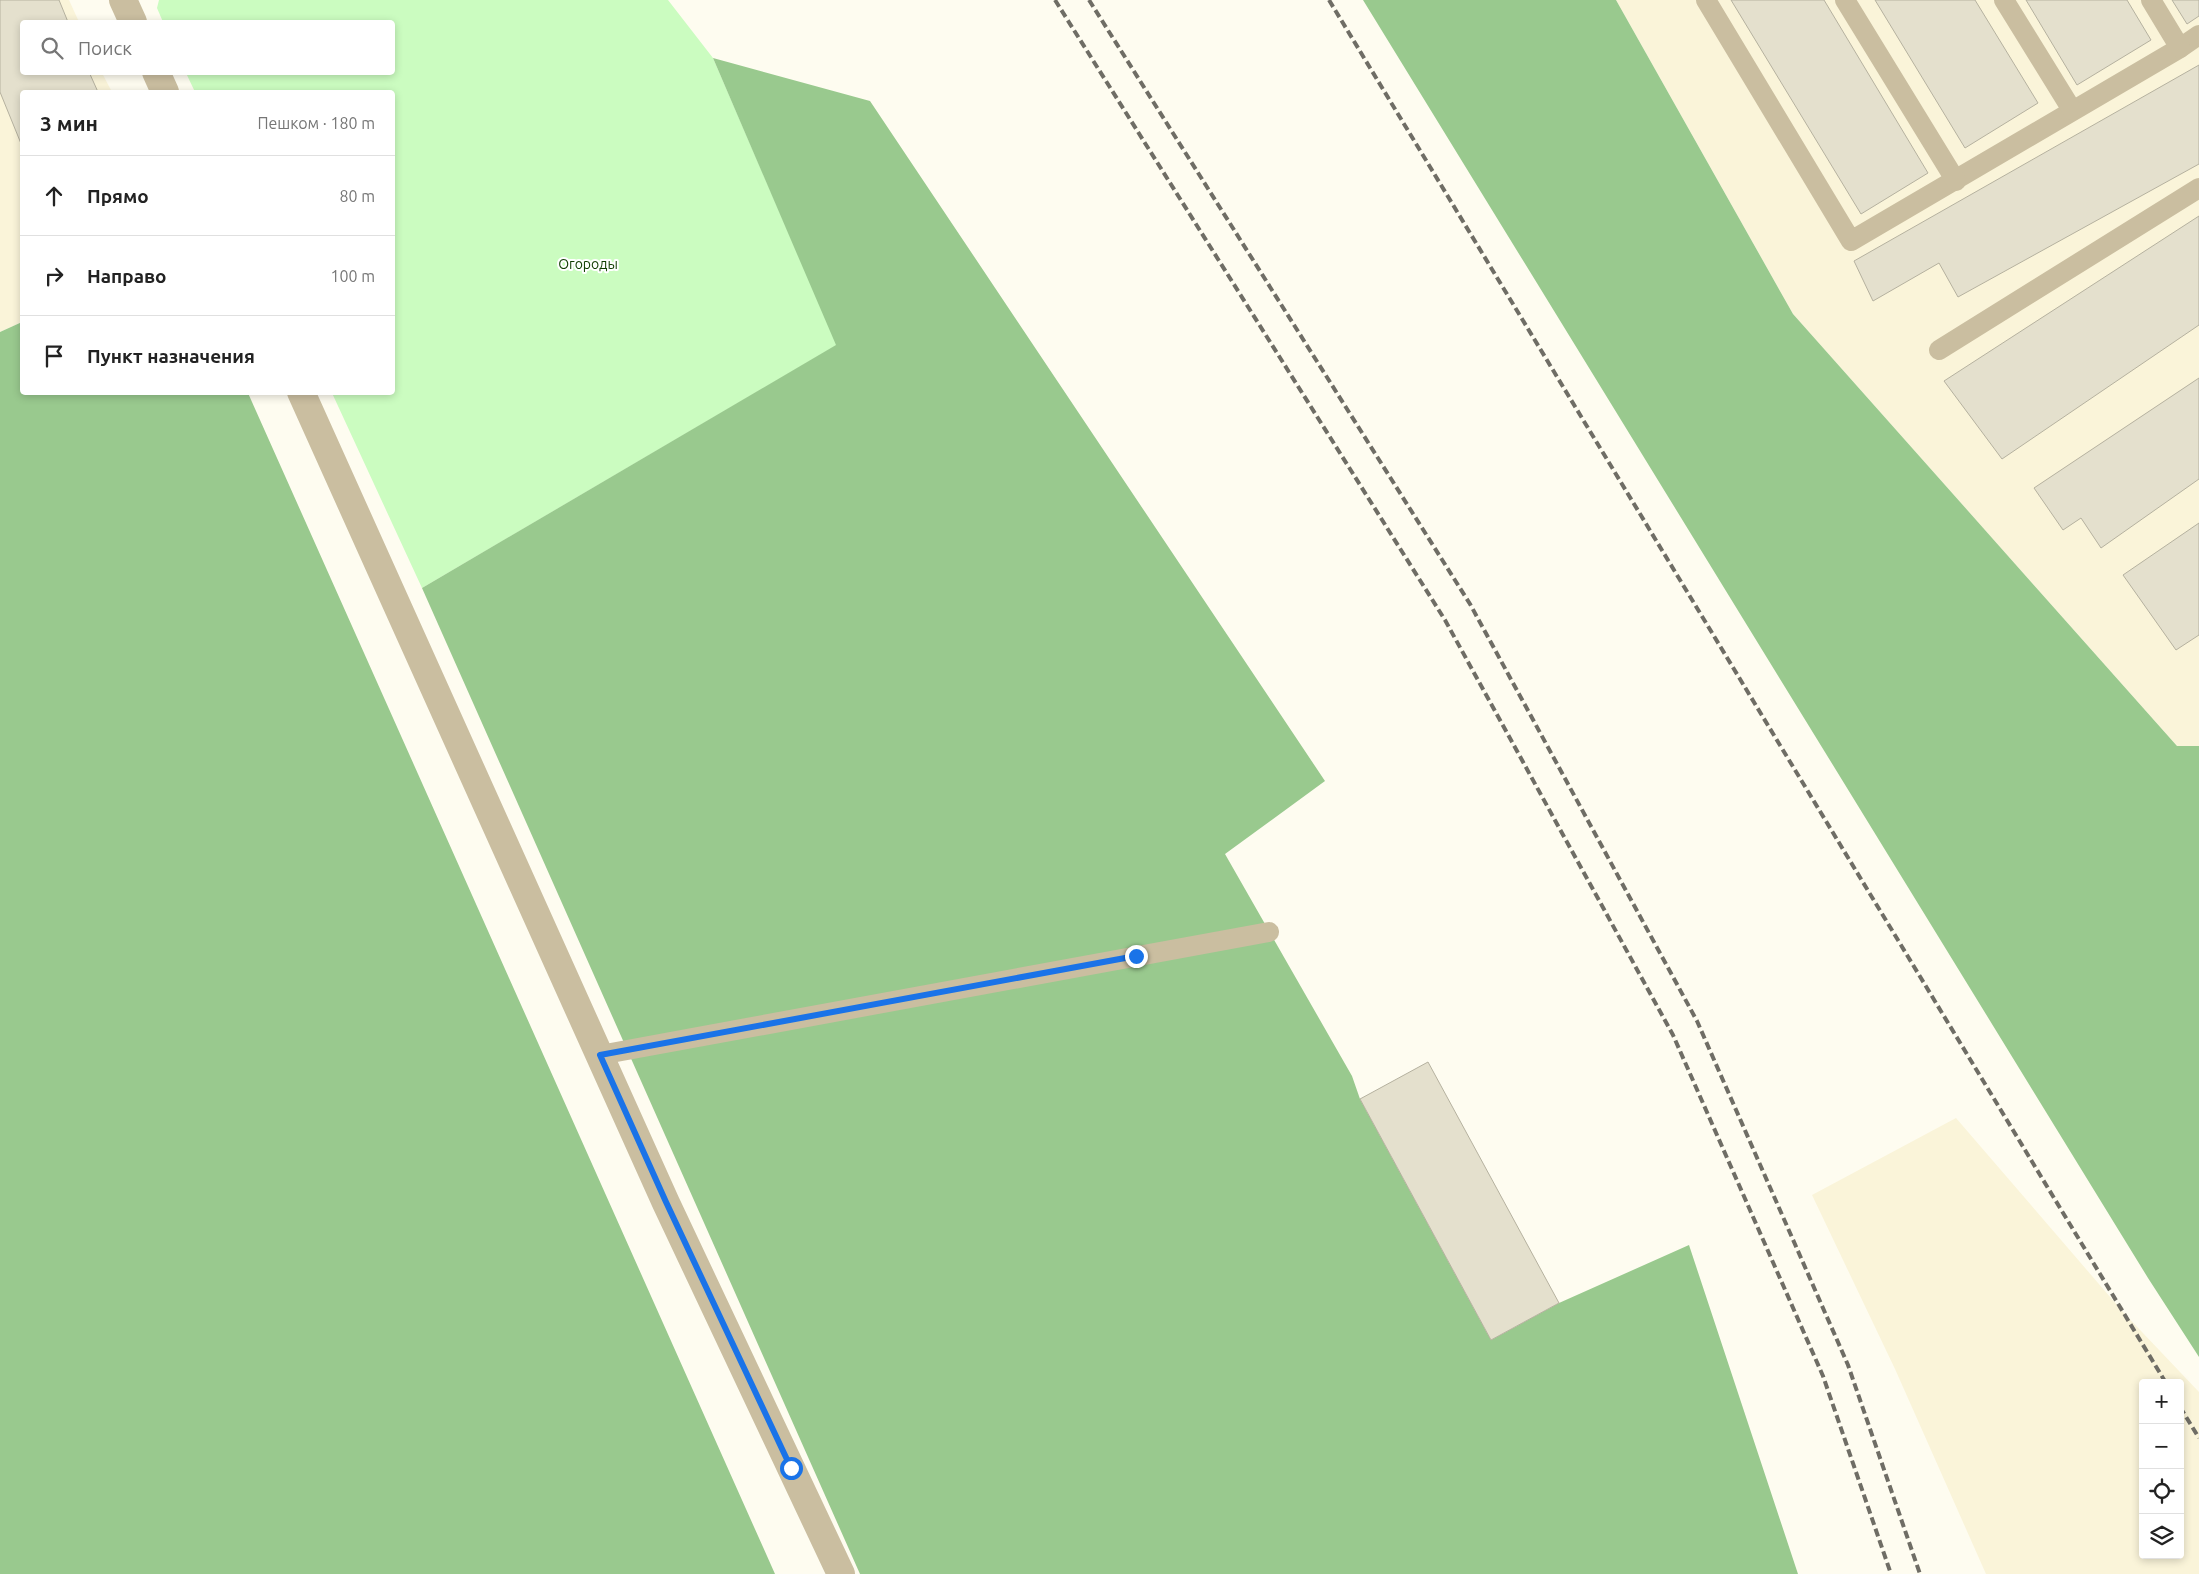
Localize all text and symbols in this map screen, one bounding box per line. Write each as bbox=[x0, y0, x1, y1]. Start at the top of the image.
search box bbox=[20, 20, 395, 75]
icon: search bbox=[38, 34, 66, 62]
text: Поиск bbox=[78, 37, 132, 59]
text: 3 мин bbox=[40, 111, 98, 135]
text: Пешком · 180 m bbox=[257, 114, 375, 132]
icon: ahead bbox=[40, 182, 68, 210]
text: Прямо bbox=[87, 185, 149, 207]
text: 80 m bbox=[339, 187, 375, 205]
park label: Огороды bbox=[558, 256, 618, 272]
icon: right bbox=[40, 262, 68, 290]
text: Направо bbox=[87, 265, 167, 287]
text: 100 m bbox=[330, 267, 375, 285]
icon: arrive bbox=[40, 342, 68, 370]
text: Пункт назначения bbox=[87, 345, 255, 367]
route end bbox=[1125, 945, 1148, 968]
map controls bbox=[2139, 1379, 2184, 1559]
button: + bbox=[2139, 1379, 2184, 1424]
button: − bbox=[2139, 1424, 2184, 1469]
route start bbox=[780, 1457, 803, 1480]
button: locate bbox=[2139, 1469, 2184, 1514]
button: layers bbox=[2139, 1514, 2184, 1559]

